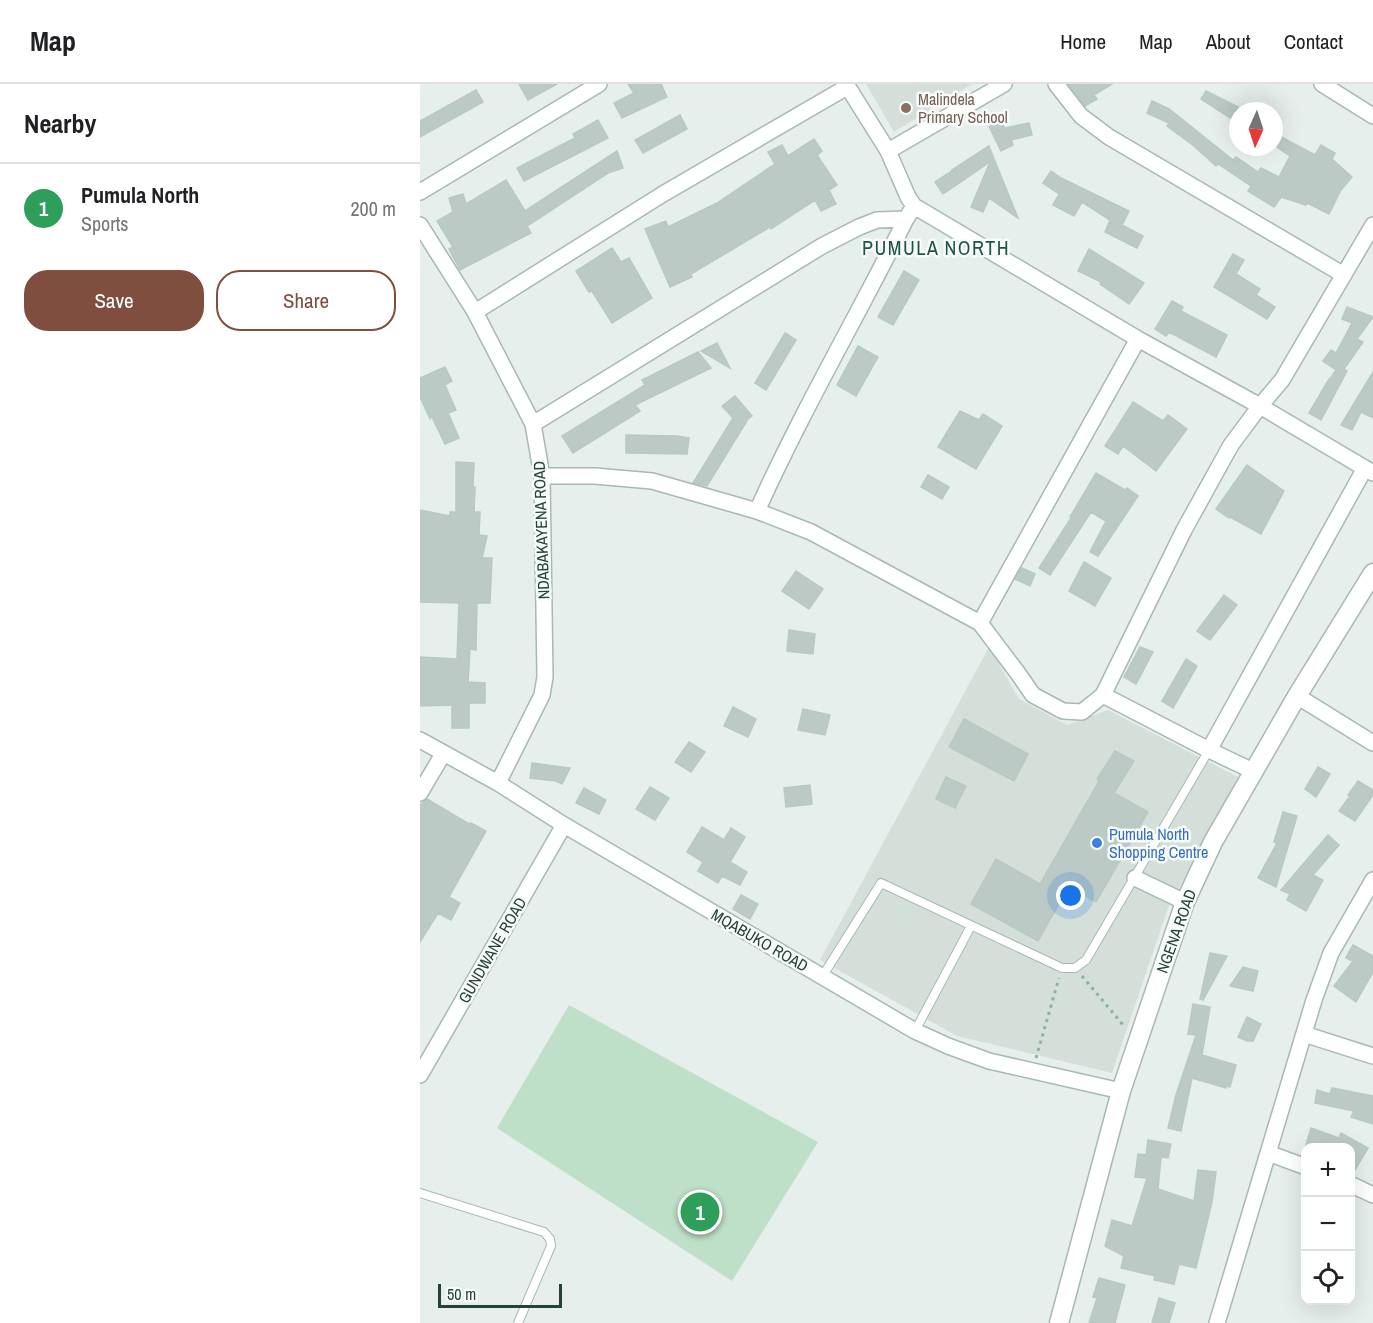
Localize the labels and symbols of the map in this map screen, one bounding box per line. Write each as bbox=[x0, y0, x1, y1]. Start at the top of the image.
place label: Malindela Primary School bbox=[918, 88, 1008, 128]
marker: Malindela Primary School bbox=[899, 101, 913, 115]
north arrow bbox=[1229, 102, 1283, 156]
district label: PUMULA NORTH bbox=[862, 234, 1010, 261]
street label: NDABAKAYENA ROAD bbox=[528, 461, 554, 599]
place label: Pumula North Shopping Centre bbox=[1109, 823, 1208, 863]
marker: Pumula North Shopping Centre bbox=[1090, 836, 1104, 850]
your location bbox=[1056, 881, 1085, 910]
street label: NGENA ROAD bbox=[1151, 886, 1201, 976]
street label: GUNDWANE ROAD bbox=[453, 893, 531, 1007]
street label: MQABUKO ROAD bbox=[707, 903, 813, 977]
pin: 1 bbox=[680, 1190, 720, 1234]
scale bar bbox=[438, 1281, 562, 1308]

